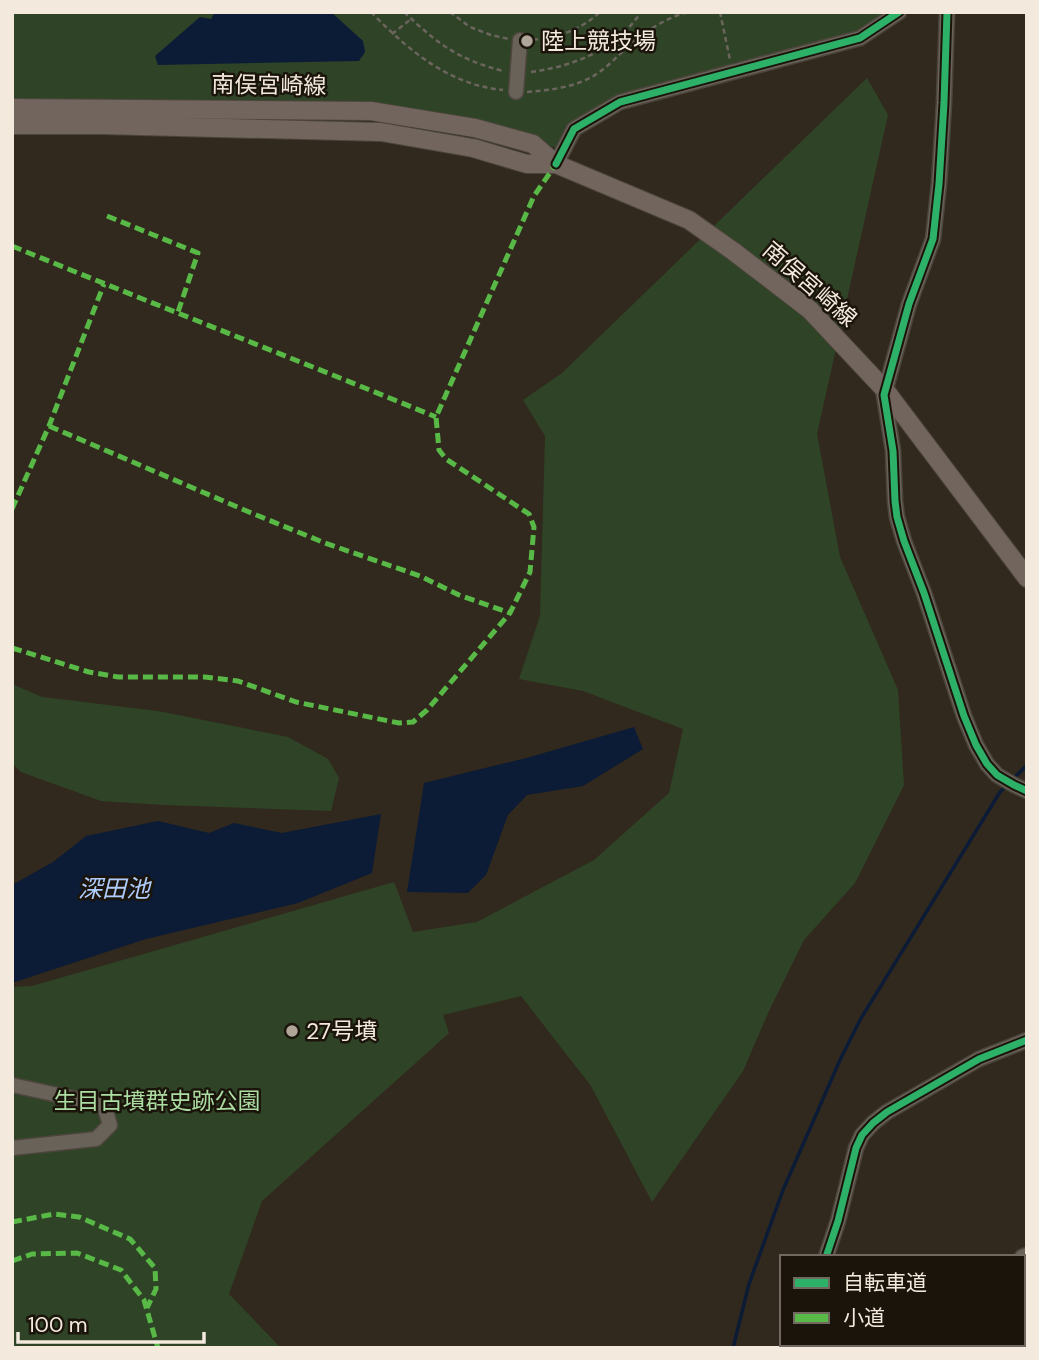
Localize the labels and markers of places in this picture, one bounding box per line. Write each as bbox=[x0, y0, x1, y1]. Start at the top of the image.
place label: 陸上競技場 bbox=[541, 26, 656, 56]
marker: 陸上競技場 bbox=[519, 33, 535, 49]
place label: 27号墳 bbox=[306, 1016, 377, 1046]
marker: 27号墳 bbox=[284, 1023, 300, 1039]

